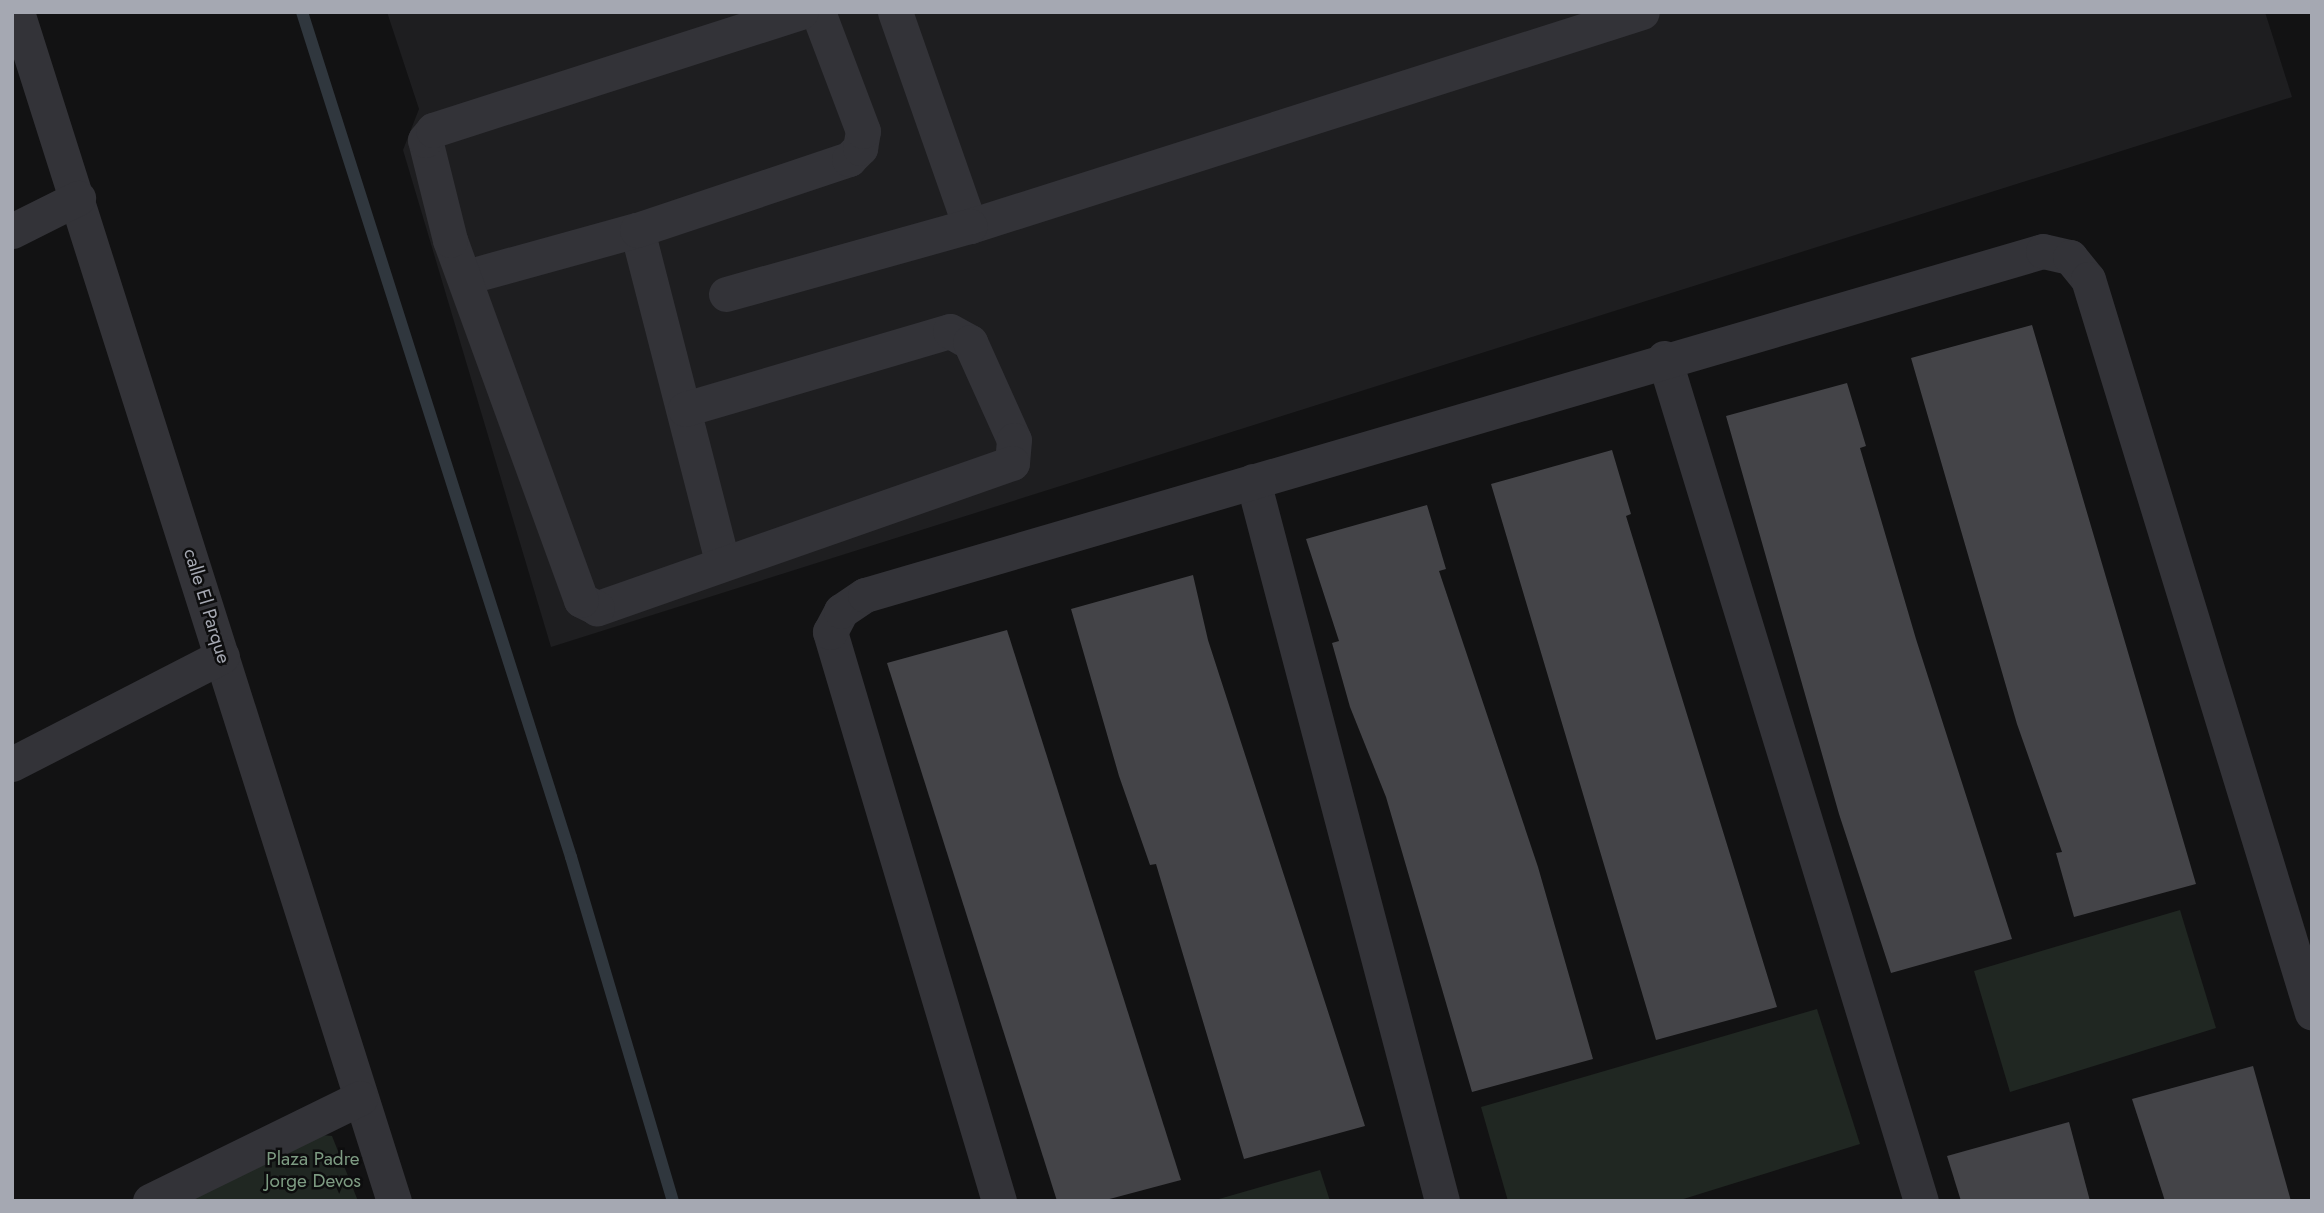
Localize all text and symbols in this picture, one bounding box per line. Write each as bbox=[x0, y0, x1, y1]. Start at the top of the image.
street label: calle El Parque bbox=[179, 546, 235, 666]
park label: Plaza Padre Jorge Devos bbox=[265, 1148, 361, 1192]

